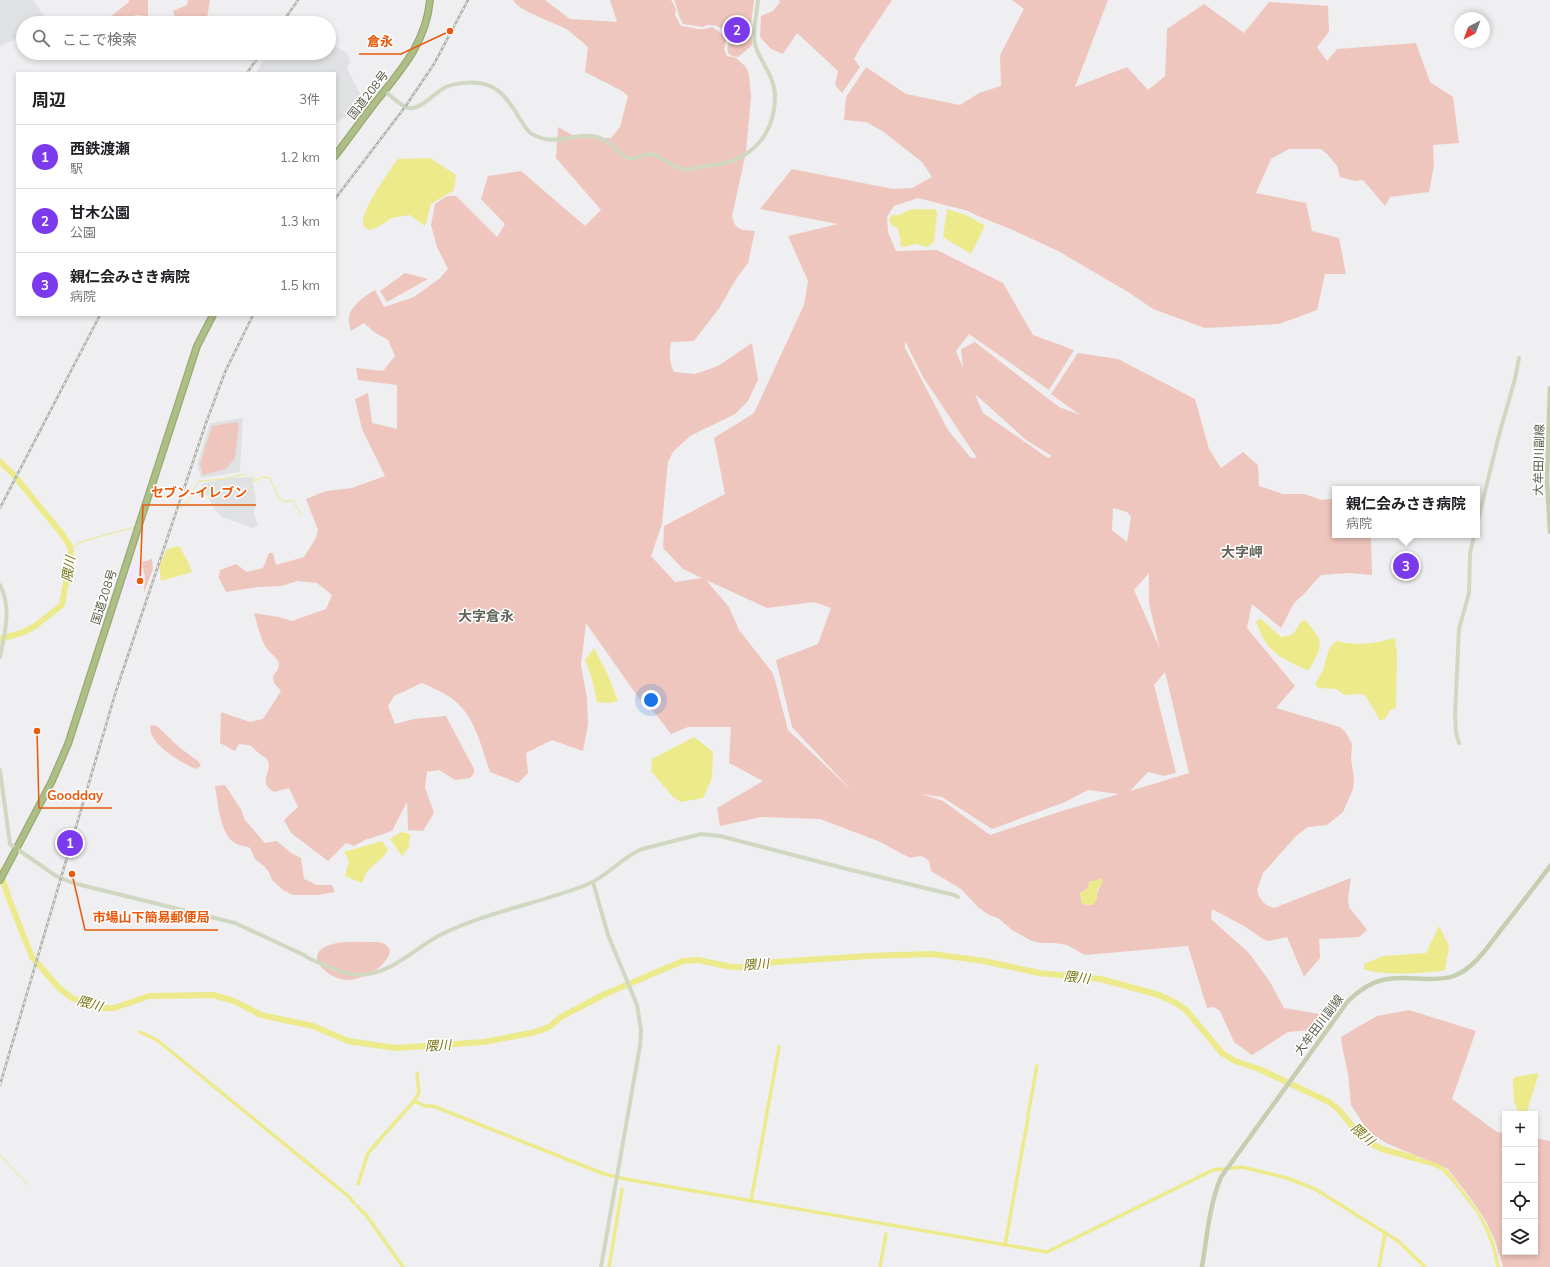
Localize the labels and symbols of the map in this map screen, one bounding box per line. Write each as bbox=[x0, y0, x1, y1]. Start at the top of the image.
north arrow bbox=[1454, 12, 1490, 48]
pin: 2 bbox=[724, 15, 750, 45]
callout: 倉永 bbox=[359, 29, 401, 54]
text: 倉永 bbox=[367, 33, 393, 49]
street label: 国道208号 bbox=[344, 67, 391, 122]
street label: 大牟田川副線 bbox=[1530, 424, 1547, 496]
callout: セブン-イレブン bbox=[143, 480, 256, 505]
text: セブン-イレブン bbox=[151, 484, 247, 500]
district label: 大字岬 bbox=[1221, 543, 1263, 561]
pin: 3 bbox=[1393, 551, 1419, 581]
water label: 隈川 bbox=[58, 553, 78, 583]
street label: 国道208号 bbox=[87, 567, 120, 627]
district label: 大字倉永 bbox=[458, 607, 514, 625]
your location bbox=[641, 690, 661, 710]
callout: Goodday bbox=[39, 783, 112, 808]
text: Goodday bbox=[47, 787, 104, 804]
pin: 1 bbox=[57, 828, 83, 858]
callout: 市場山下簡易郵便局 bbox=[85, 905, 218, 930]
text: 市場山下簡易郵便局 bbox=[92, 909, 210, 925]
water label: 隈川 bbox=[742, 955, 772, 973]
water label: 隈川 bbox=[1063, 968, 1093, 987]
street label: 大牟田川副線 bbox=[1291, 991, 1346, 1058]
water label: 隈川 bbox=[75, 992, 107, 1015]
water label: 隈川 bbox=[425, 1036, 453, 1054]
water label: 隈川 bbox=[1348, 1119, 1380, 1150]

